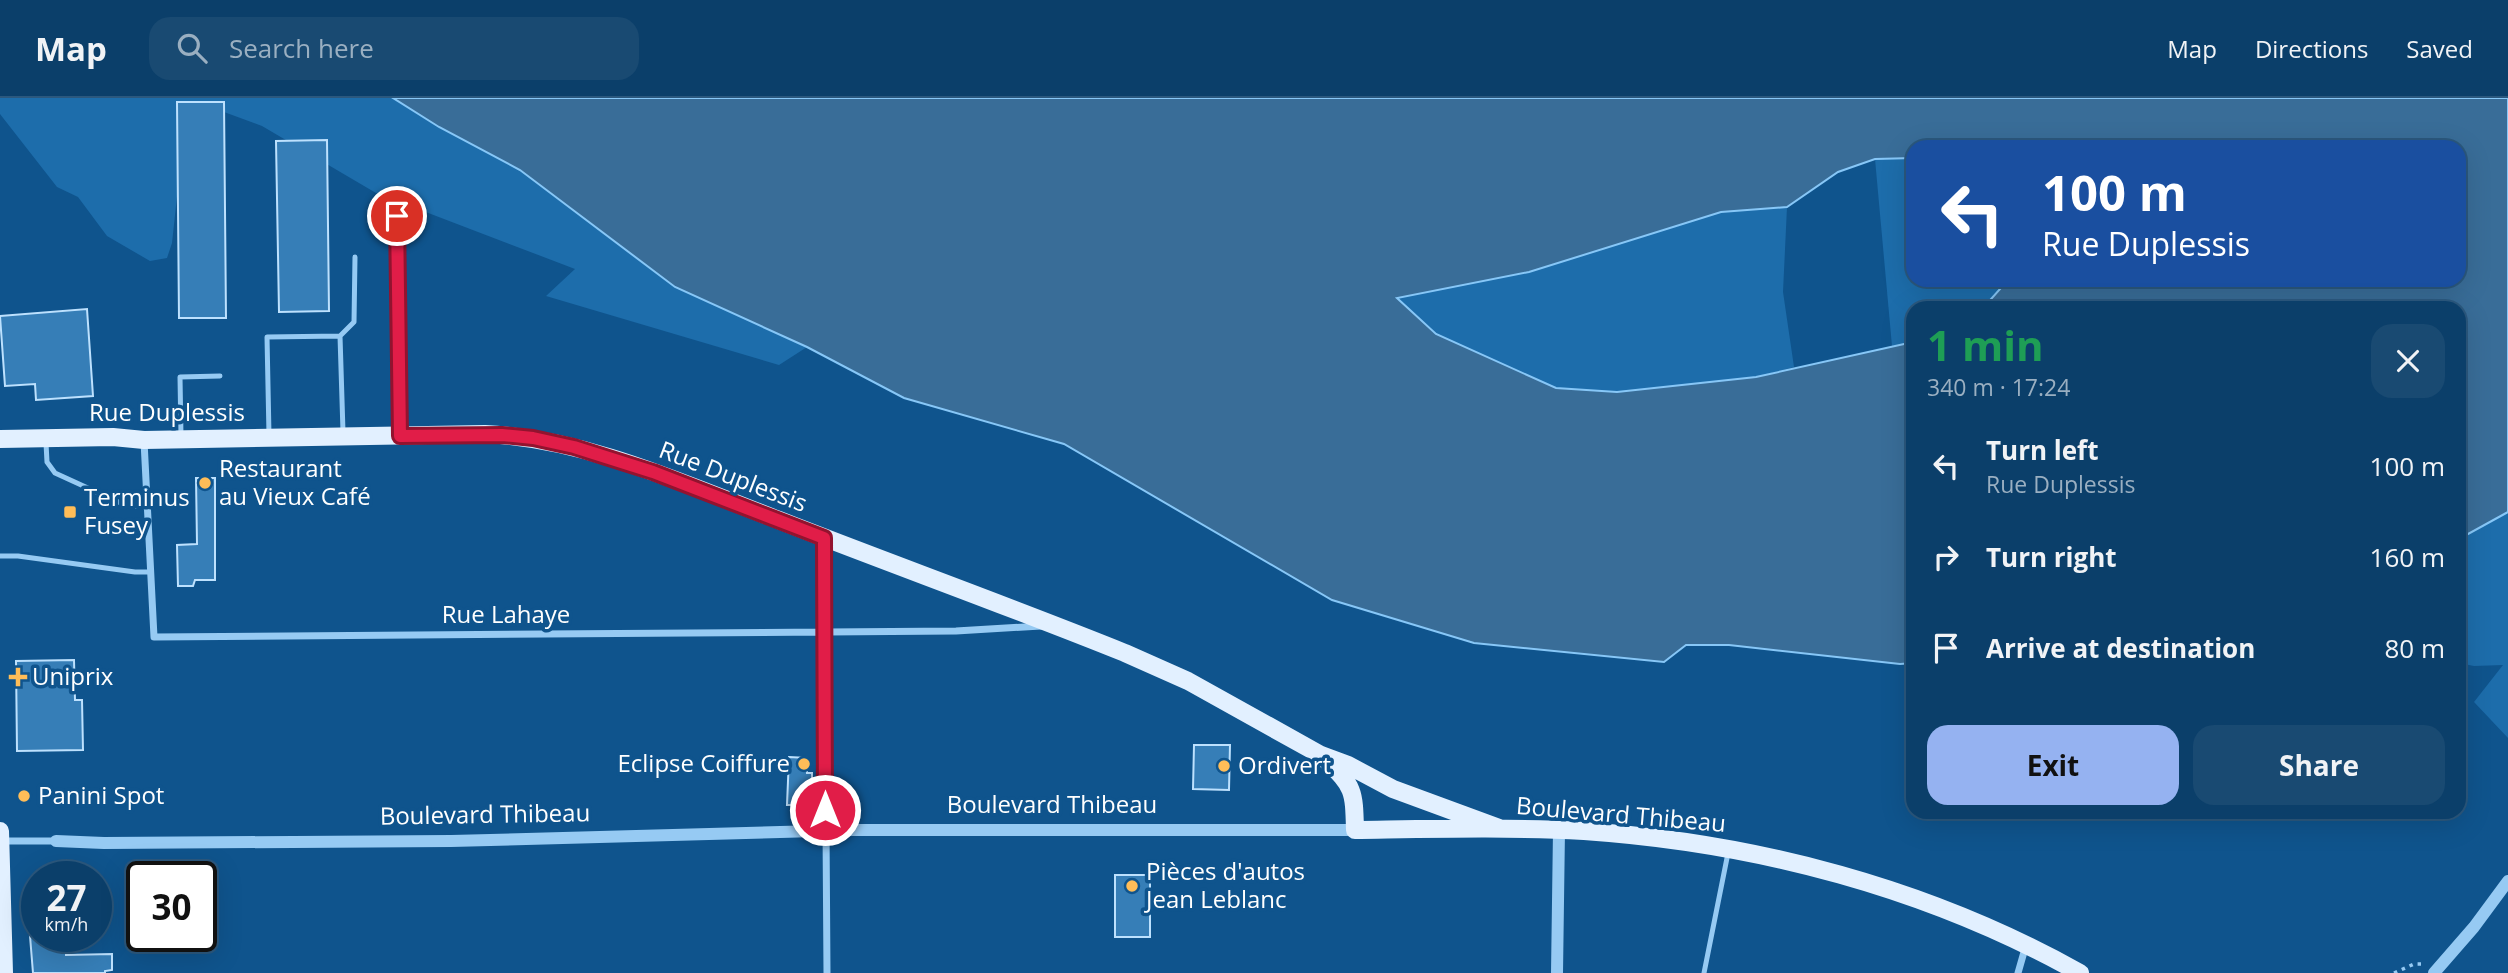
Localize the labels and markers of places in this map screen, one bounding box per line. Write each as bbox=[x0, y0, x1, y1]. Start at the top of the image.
pin bbox=[367, 186, 427, 246]
place label: Restaurant au Vieux Café bbox=[219, 451, 371, 512]
marker: Restaurant au Vieux Café bbox=[197, 475, 213, 491]
place label: Terminus Fusey bbox=[84, 480, 190, 541]
marker: Terminus Fusey bbox=[62, 504, 78, 520]
place label: Uniprix bbox=[32, 659, 114, 692]
marker: Uniprix bbox=[10, 669, 26, 685]
place label: Eclipse Coiffure bbox=[617, 746, 790, 779]
place label: Ordivert bbox=[1238, 748, 1331, 781]
marker: Eclipse Coiffure bbox=[796, 756, 812, 772]
marker: Ordivert bbox=[1216, 758, 1232, 774]
place label: Panini Spot bbox=[38, 778, 164, 811]
marker: Panini Spot bbox=[16, 788, 32, 804]
place label: Pièces d'autos Jean Leblanc bbox=[1144, 854, 1305, 915]
marker: Pièces d'autos Jean Leblanc bbox=[1124, 878, 1140, 894]

